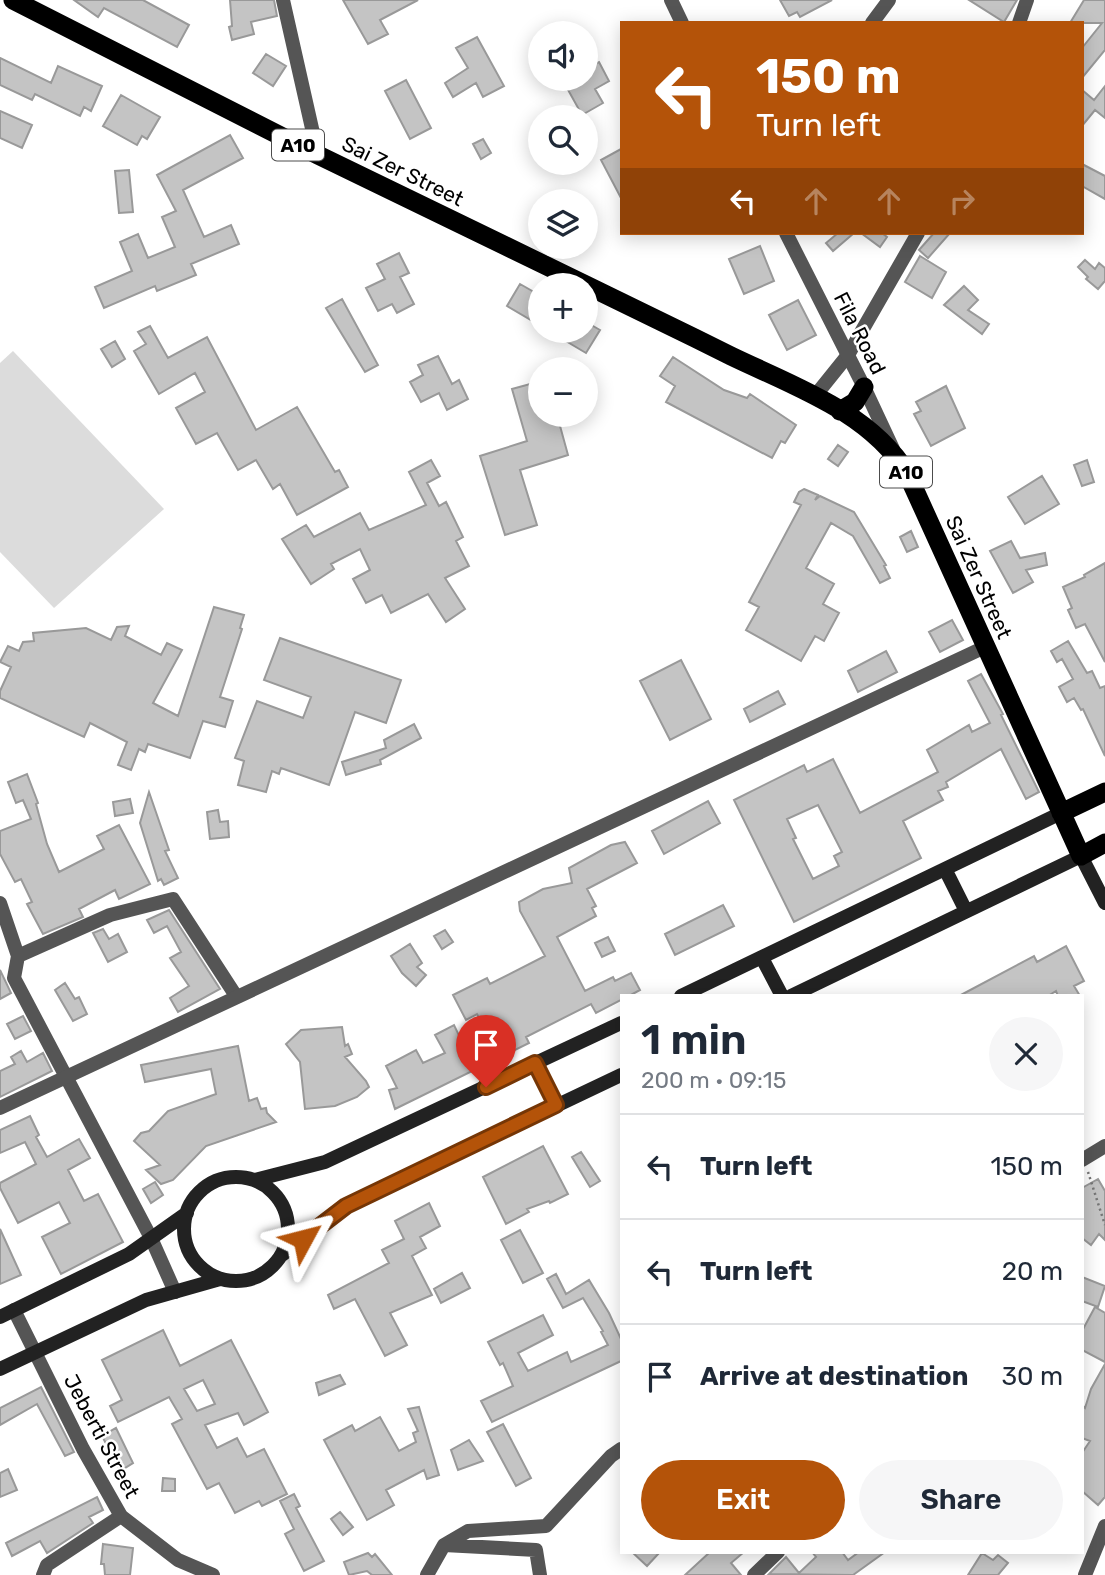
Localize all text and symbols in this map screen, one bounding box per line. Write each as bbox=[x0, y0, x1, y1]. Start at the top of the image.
map controls bbox=[528, 21, 598, 427]
button: sound bbox=[528, 21, 598, 91]
text: 150 m bbox=[756, 47, 901, 105]
icon: left bbox=[641, 49, 732, 140]
button: search bbox=[528, 105, 598, 175]
text: Turn left bbox=[756, 106, 881, 144]
road number: A10 bbox=[272, 130, 324, 160]
street label: Sai Zer Street bbox=[338, 131, 468, 211]
icon: left bbox=[724, 182, 762, 220]
icon: ahead bbox=[797, 182, 835, 220]
icon: ahead bbox=[870, 182, 908, 220]
icon: right bbox=[943, 182, 981, 220]
button: layers bbox=[528, 189, 598, 259]
button: + bbox=[528, 273, 598, 343]
street label: Fila Road bbox=[829, 288, 891, 378]
button: − bbox=[528, 357, 598, 427]
road number: A10 bbox=[880, 457, 932, 488]
street label: Sai Zer Street bbox=[941, 511, 1017, 643]
pin bbox=[456, 1015, 516, 1087]
text: 1 min bbox=[641, 1015, 747, 1065]
button: close bbox=[989, 1017, 1063, 1091]
icon: arrive bbox=[467, 1026, 505, 1064]
text: 200 m · 09:15 bbox=[641, 1066, 786, 1094]
icon: left bbox=[641, 1148, 679, 1186]
text: Turn left bbox=[700, 1151, 812, 1182]
text: 150 m bbox=[990, 1151, 1063, 1182]
position arrow bbox=[266, 1202, 340, 1276]
icon: left bbox=[641, 1253, 679, 1291]
text: Turn left bbox=[700, 1256, 812, 1287]
text: 20 m bbox=[1002, 1256, 1063, 1287]
icon: arrive bbox=[641, 1358, 679, 1396]
text: Arrive at destination bbox=[700, 1361, 968, 1392]
text: 30 m bbox=[1001, 1361, 1063, 1392]
street label: Jeberti Street bbox=[59, 1370, 145, 1502]
button: Exit bbox=[641, 1460, 845, 1540]
button: Share bbox=[859, 1460, 1063, 1540]

